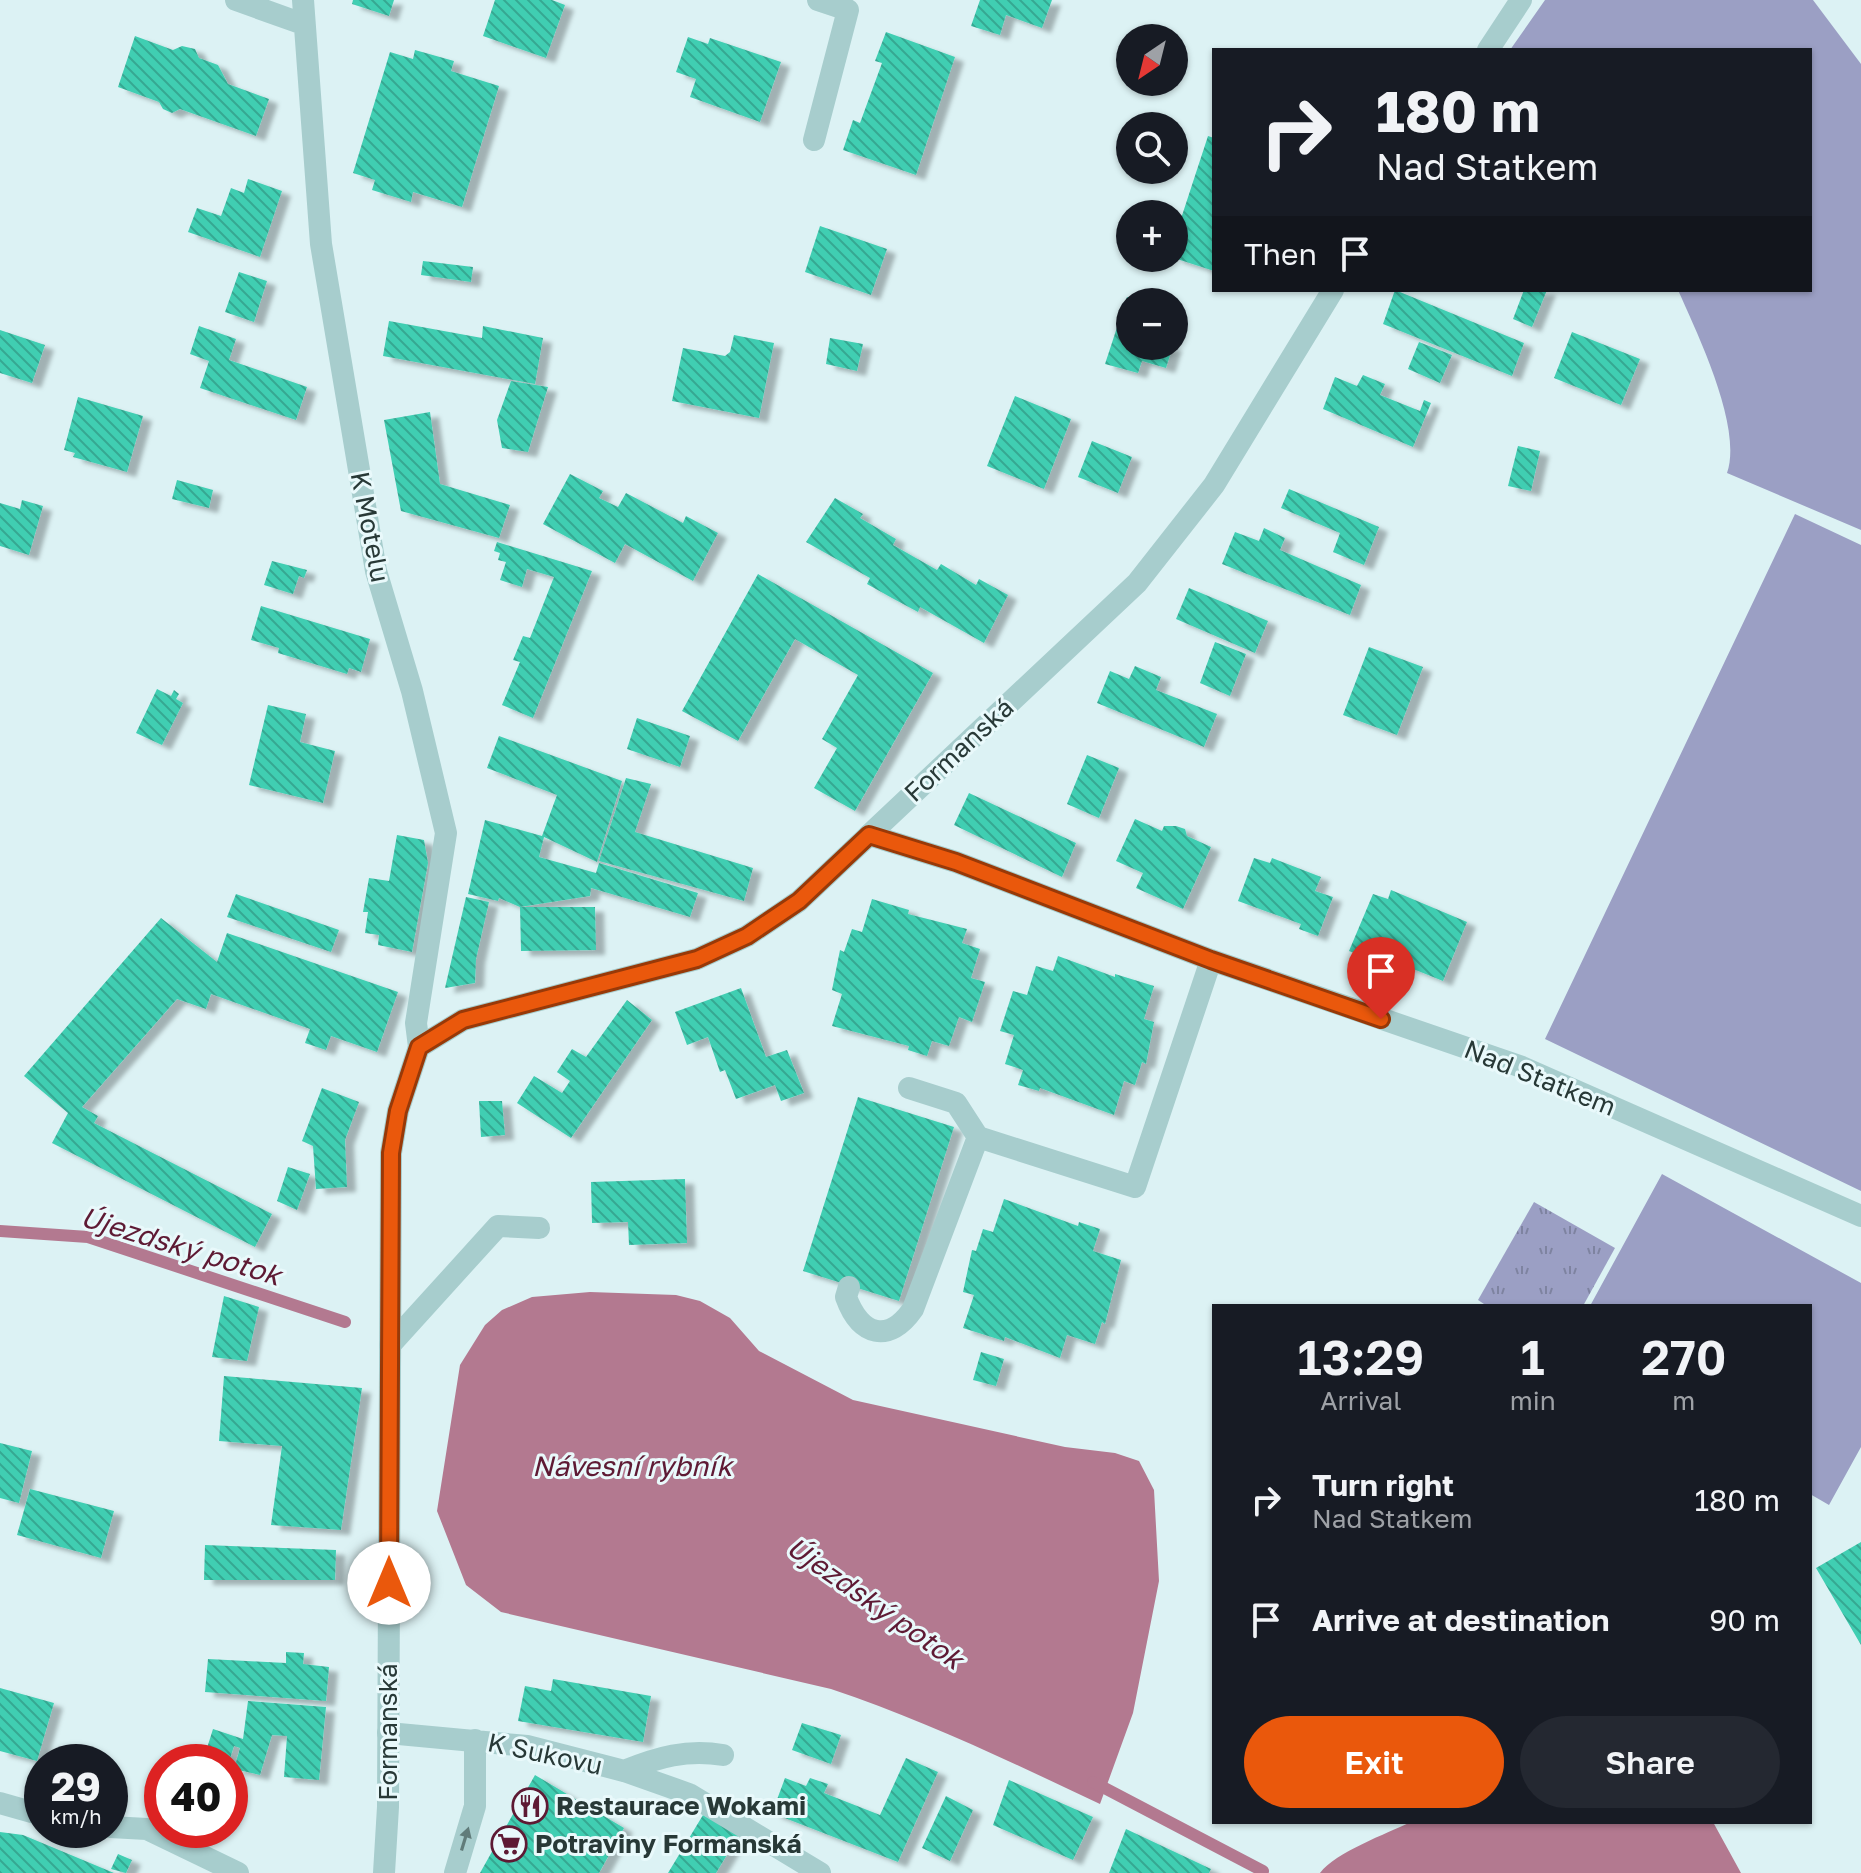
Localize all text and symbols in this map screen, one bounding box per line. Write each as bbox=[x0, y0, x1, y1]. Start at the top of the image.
north arrow bbox=[1116, 24, 1188, 96]
map controls bbox=[1116, 24, 1188, 360]
text: 180 m bbox=[1376, 77, 1540, 144]
icon: right bbox=[1244, 80, 1348, 184]
button: search bbox=[1116, 112, 1188, 184]
text: Nad Statkem bbox=[1376, 145, 1598, 188]
button: + bbox=[1116, 200, 1188, 272]
icon: arrive bbox=[1333, 232, 1377, 276]
text: Then bbox=[1244, 236, 1317, 272]
button: − bbox=[1116, 288, 1188, 360]
street label: K Motelu bbox=[345, 469, 396, 585]
street label: Formanská bbox=[898, 691, 1020, 808]
pin bbox=[1347, 937, 1415, 1019]
icon: arrive bbox=[1359, 949, 1403, 993]
street label: Nad Statkem bbox=[1460, 1033, 1620, 1122]
water label: Újezdský potok bbox=[77, 1199, 288, 1293]
text: 13:29 bbox=[1297, 1328, 1424, 1386]
text: 1 bbox=[1521, 1328, 1545, 1386]
text: 270 bbox=[1641, 1328, 1727, 1386]
text: Arrival bbox=[1320, 1385, 1402, 1416]
text: min bbox=[1510, 1385, 1556, 1416]
text: m bbox=[1672, 1385, 1695, 1416]
water label: Návesní rybník bbox=[532, 1449, 735, 1482]
text: Turn right bbox=[1312, 1467, 1454, 1503]
icon: right bbox=[1244, 1478, 1288, 1522]
text: 180 m bbox=[1695, 1482, 1780, 1518]
text: Nad Statkem bbox=[1312, 1503, 1473, 1534]
water label: Újezdský potok bbox=[781, 1530, 972, 1677]
position arrow bbox=[347, 1541, 431, 1625]
icon: arrive bbox=[1244, 1598, 1288, 1642]
text: Arrive at destination bbox=[1312, 1602, 1609, 1638]
text: 90 m bbox=[1709, 1602, 1780, 1638]
street label: Formanská bbox=[372, 1663, 403, 1801]
button: Exit bbox=[1244, 1716, 1504, 1808]
button: Share bbox=[1520, 1716, 1780, 1808]
street label: K Sukovu bbox=[485, 1726, 605, 1781]
speed limit sign: 40 bbox=[144, 1744, 248, 1848]
text: 29 bbox=[51, 1762, 101, 1810]
restaurant icon: Restaurace Wokami bbox=[511, 1787, 549, 1825]
place label: Restaurace Wokami bbox=[556, 1790, 806, 1821]
text: km/h bbox=[51, 1804, 101, 1828]
supermarket icon: Potraviny Formanská bbox=[490, 1825, 528, 1863]
one-way arrow bbox=[459, 1827, 472, 1851]
place label: Potraviny Formanská bbox=[535, 1828, 802, 1859]

